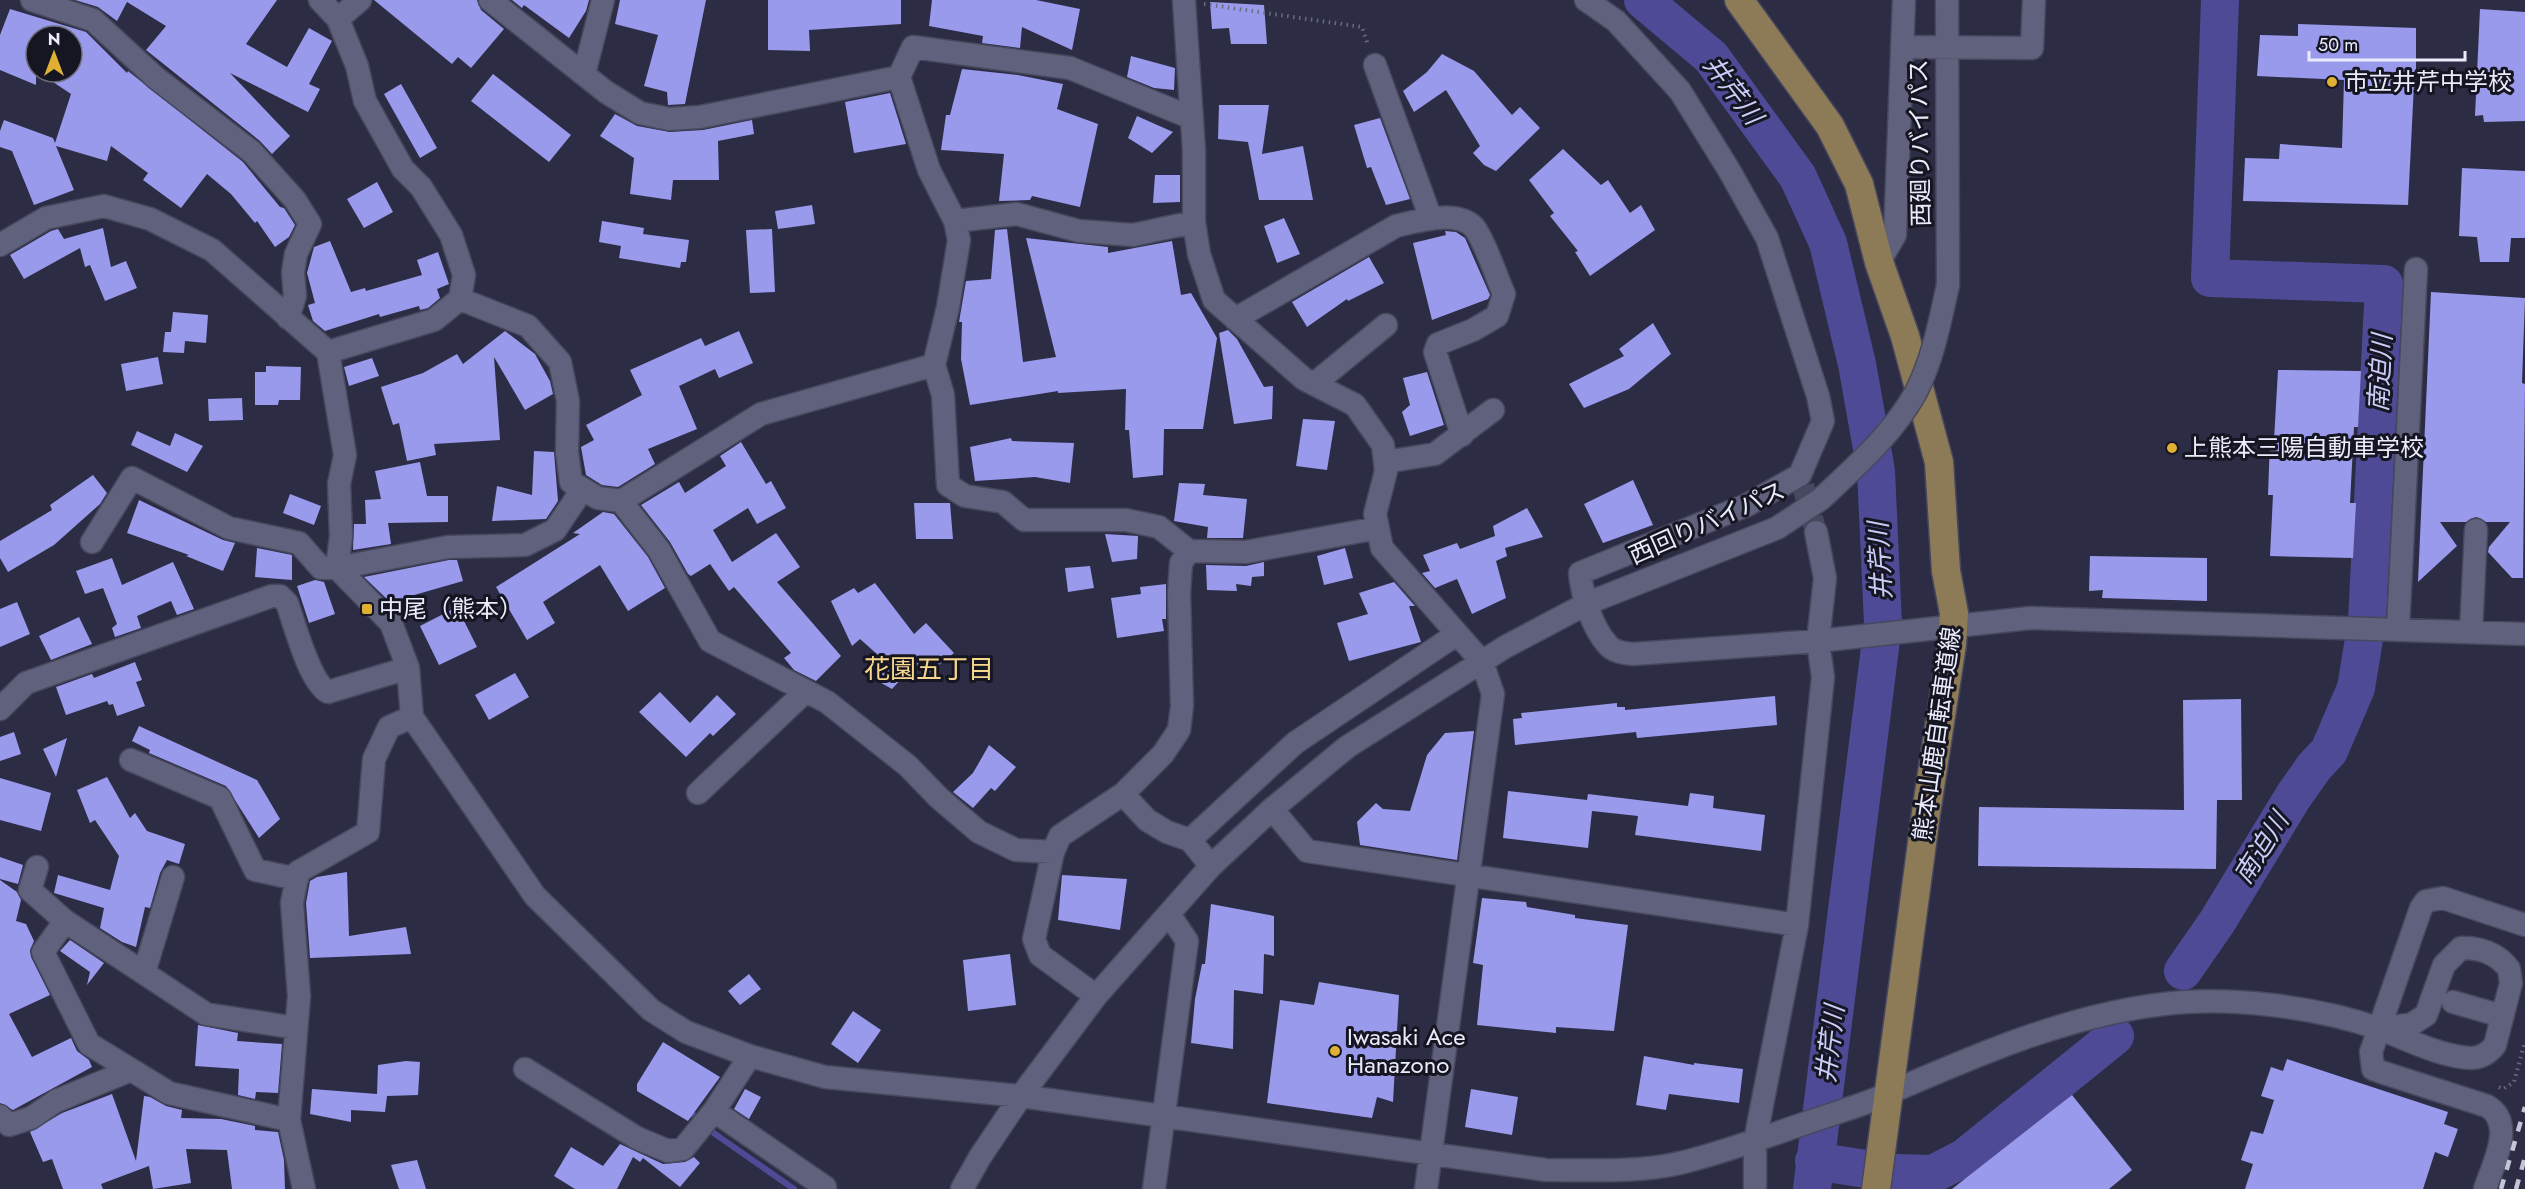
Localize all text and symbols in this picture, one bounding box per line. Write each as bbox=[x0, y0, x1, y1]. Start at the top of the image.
north arrow bbox=[24, 24, 84, 84]
scale bar bbox=[2309, 24, 2465, 62]
text: N bbox=[48, 28, 60, 51]
text: 50 m bbox=[2318, 32, 2358, 58]
water label: 井芹川 bbox=[1694, 47, 1773, 135]
street label: 西廻りバイパス bbox=[1901, 59, 1938, 227]
place label: 市立井芹中学校 bbox=[2344, 64, 2512, 99]
marker: 市立井芹中学校 bbox=[2325, 75, 2339, 89]
water label: 南迫川 bbox=[2359, 330, 2401, 413]
place label: 上熊本三陽自動車学校 bbox=[2184, 430, 2424, 465]
marker: 上熊本三陽自動車学校 bbox=[2165, 441, 2179, 455]
street label: 西回りバイパス bbox=[1623, 472, 1790, 573]
water label: 井芹川 bbox=[1859, 518, 1901, 601]
place label: 中尾（熊本） bbox=[379, 591, 523, 626]
marker: 中尾（熊本） bbox=[360, 602, 374, 616]
street label: 熊本山鹿自転車道線 bbox=[1904, 625, 1969, 843]
district label: 花園五丁目 bbox=[864, 650, 994, 688]
water label: 南迫川 bbox=[2224, 802, 2299, 891]
water label: 井芹川 bbox=[1806, 1000, 1854, 1085]
place label: Iwasaki Ace Hanazono bbox=[1347, 1019, 1466, 1082]
marker: Iwasaki Ace Hanazono bbox=[1328, 1044, 1342, 1058]

